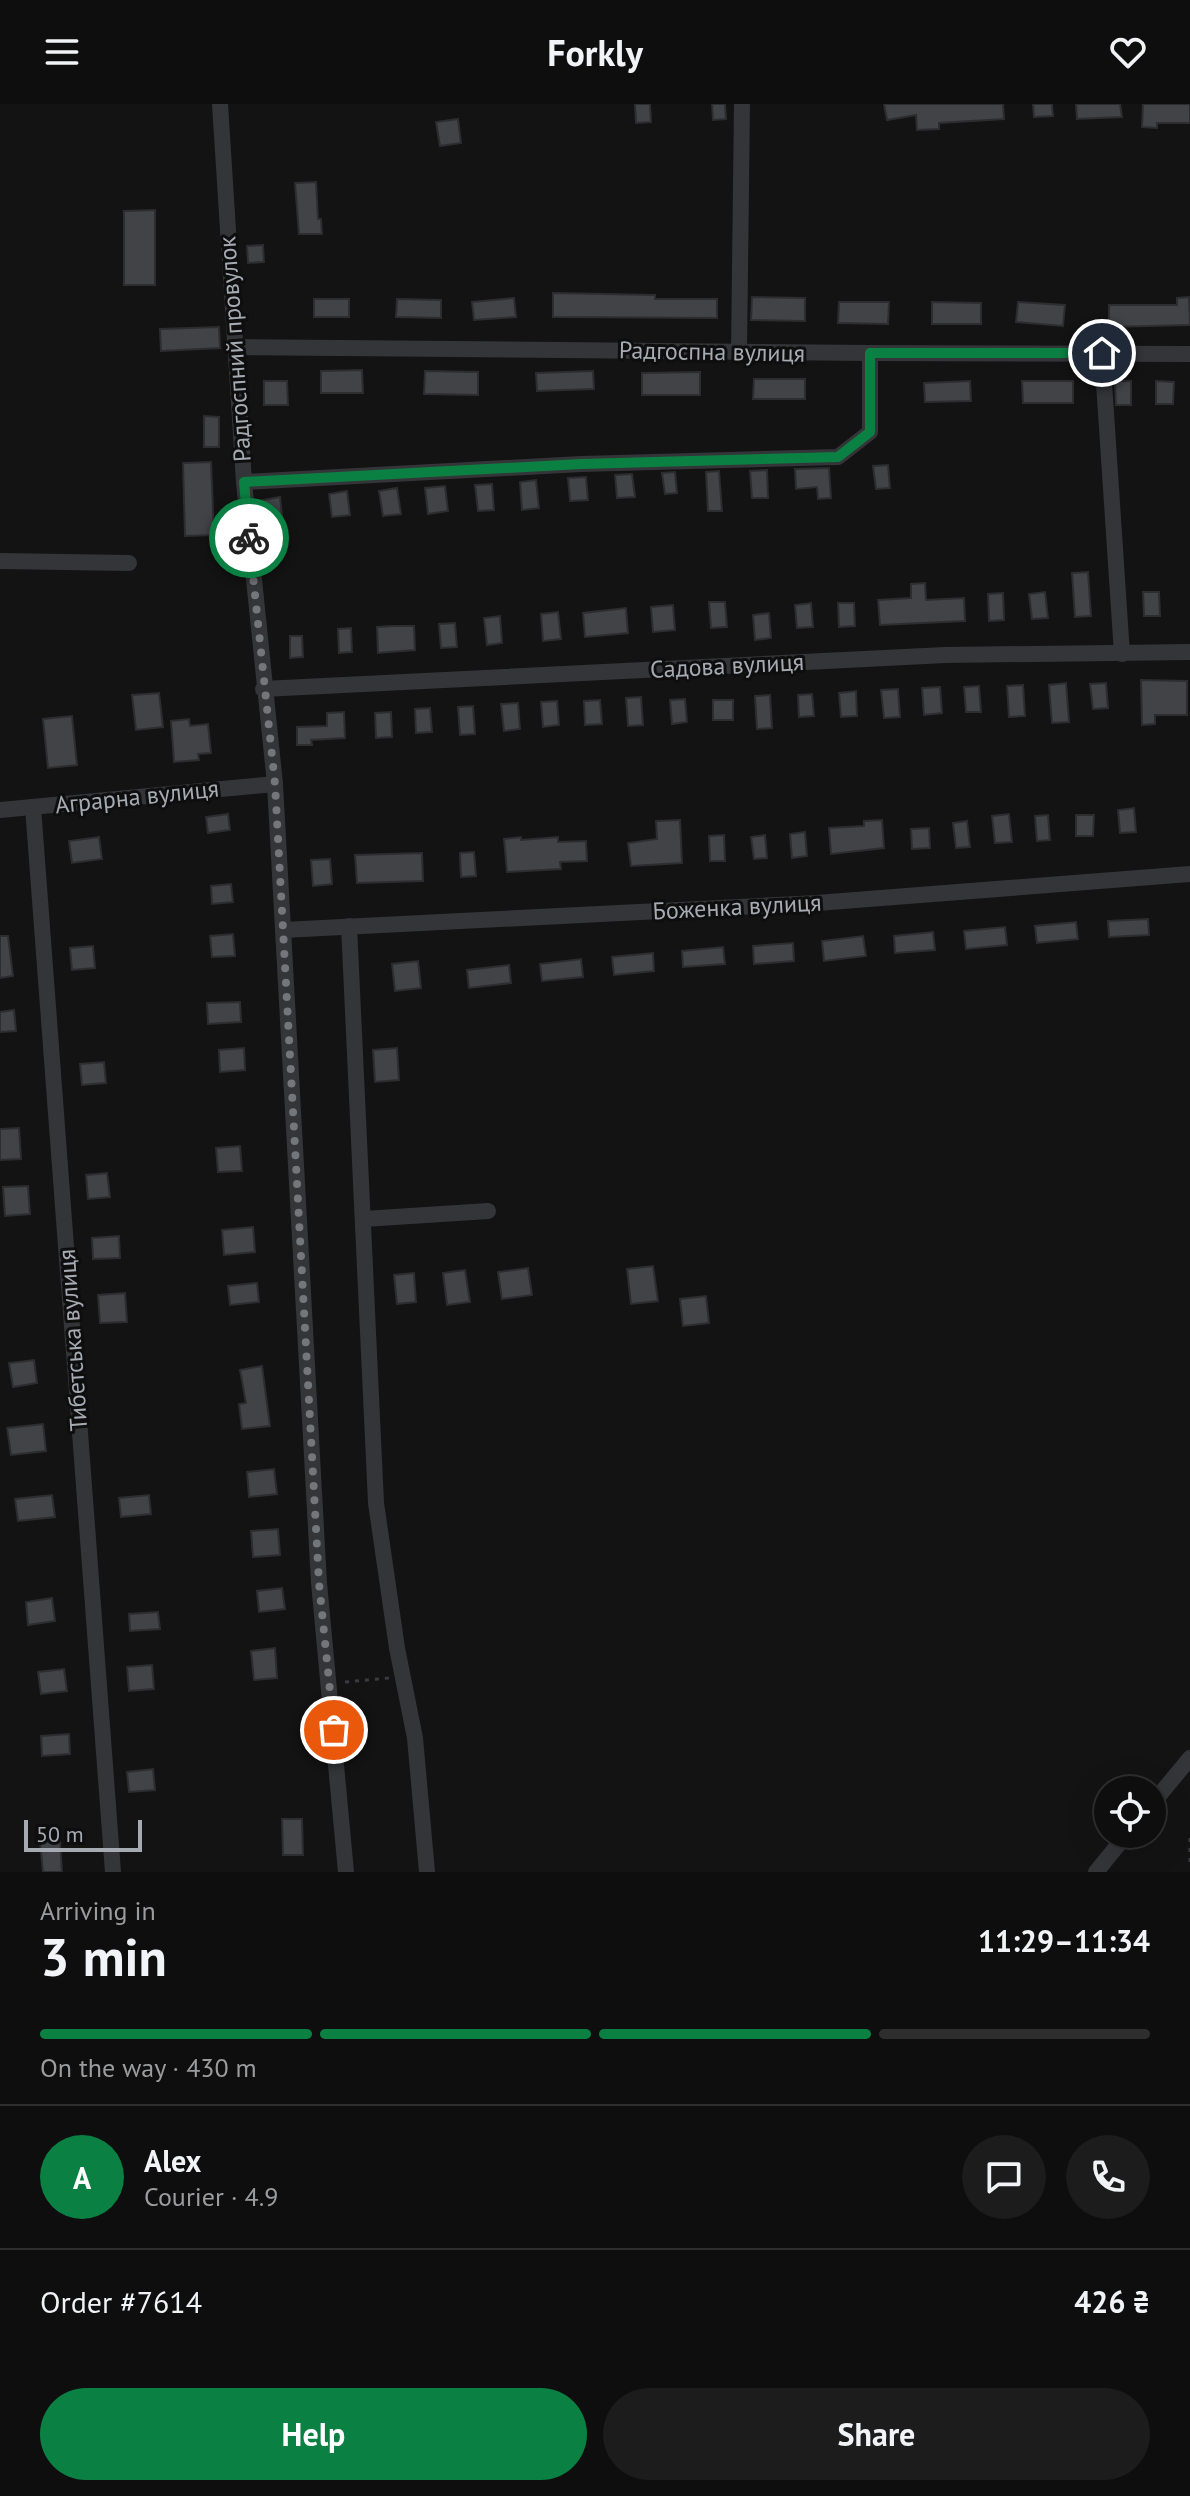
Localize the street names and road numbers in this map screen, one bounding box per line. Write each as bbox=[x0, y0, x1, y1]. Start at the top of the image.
street label: Радгоспний провулок bbox=[211, 235, 258, 463]
street label: Радгоспна вулиця bbox=[619, 334, 805, 369]
street label: Садова вулиця bbox=[649, 646, 805, 685]
street label: Аграрна вулиця bbox=[53, 772, 220, 821]
street label: Боженка вулиця bbox=[652, 887, 822, 926]
street label: Тибетська вулиця bbox=[51, 1248, 94, 1432]

